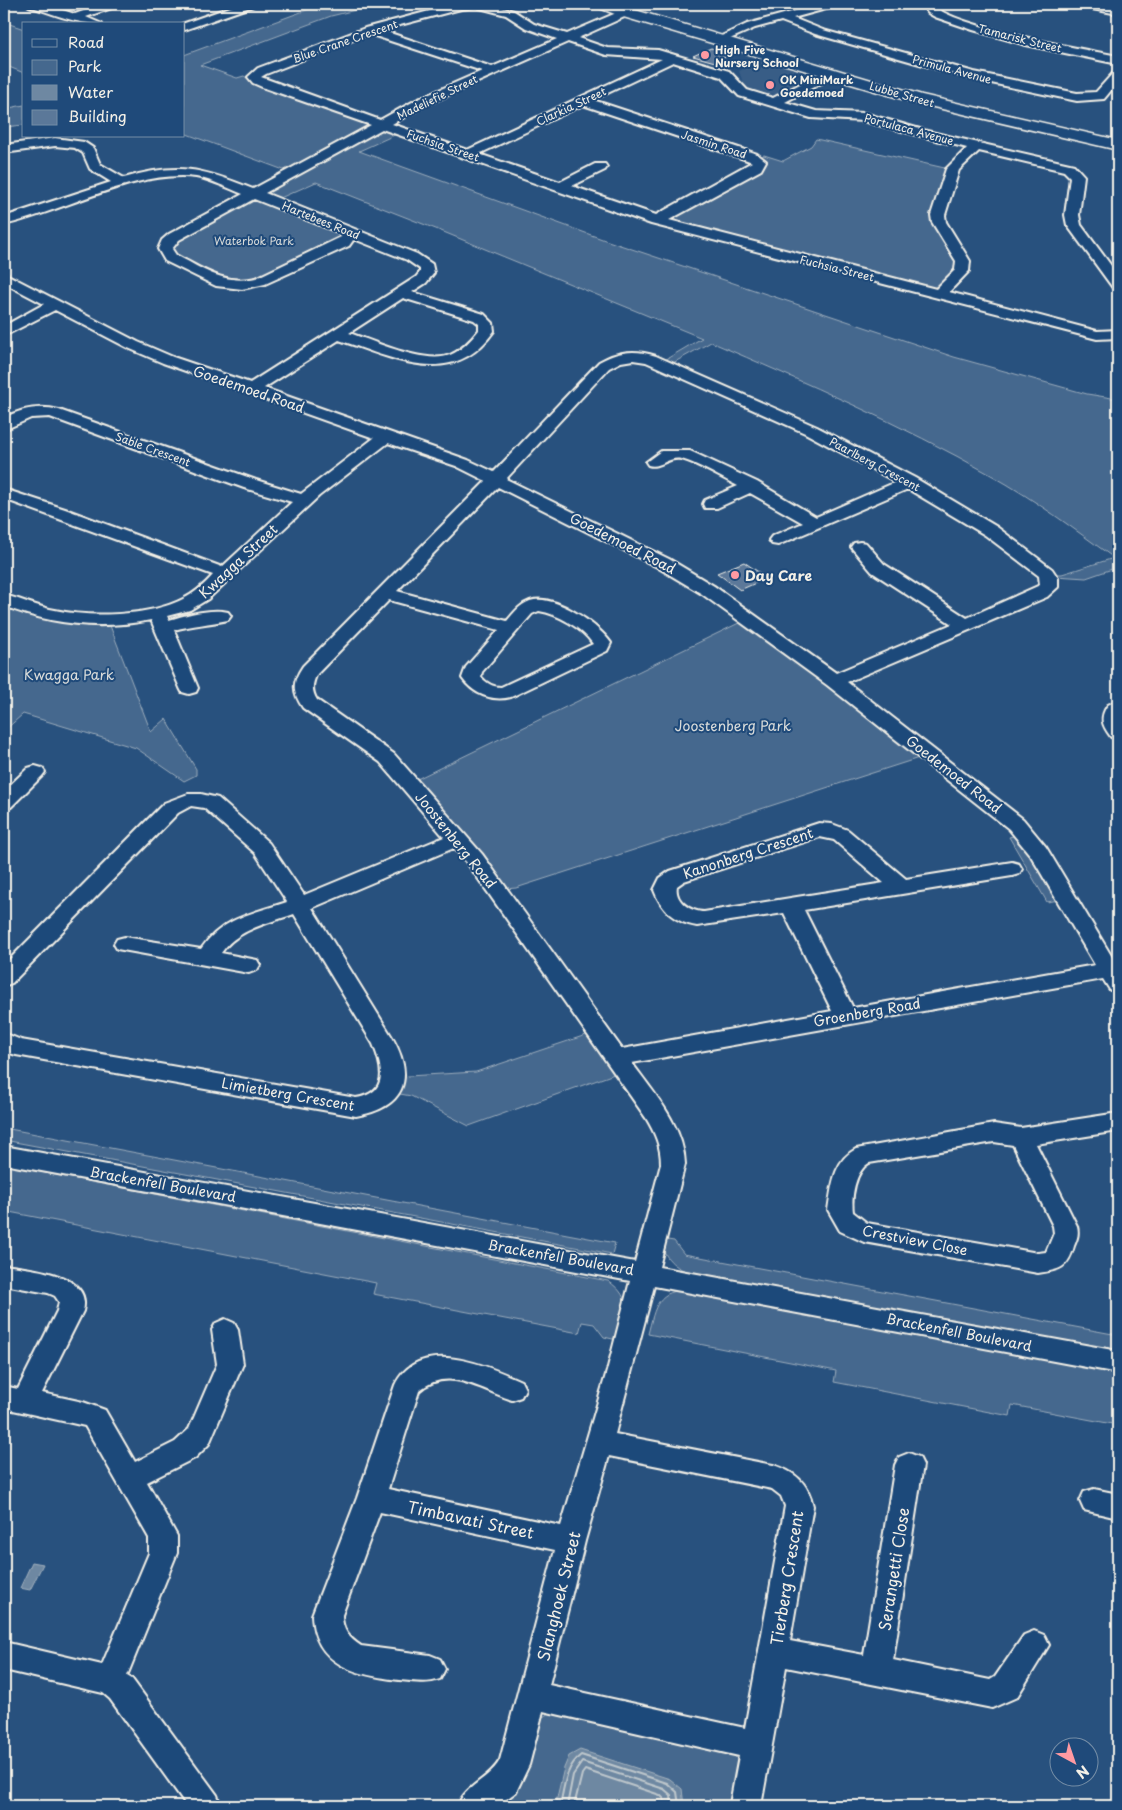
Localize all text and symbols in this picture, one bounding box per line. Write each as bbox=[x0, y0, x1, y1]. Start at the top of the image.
street label: Blue Crane Crescent bbox=[290, 15, 400, 67]
street label: Tamarisk Street bbox=[977, 19, 1064, 57]
legend bbox=[22, 22, 185, 138]
text: Road bbox=[68, 30, 104, 53]
place label: High Five Nursery School bbox=[715, 41, 799, 71]
marker: High Five Nursery School bbox=[699, 49, 711, 61]
street label: Primula Avenue bbox=[911, 50, 993, 88]
text: Park bbox=[68, 54, 102, 77]
street label: Madeliefie Street bbox=[394, 70, 481, 124]
place label: OK MiniMark Goedemoed bbox=[780, 71, 854, 101]
street label: Lubbe Street bbox=[868, 77, 937, 111]
marker: OK MiniMark Goedemoed bbox=[764, 79, 776, 91]
text: Water bbox=[68, 80, 113, 103]
street label: Clarkia Street bbox=[533, 82, 609, 130]
text: Building bbox=[68, 104, 127, 127]
street label: Portulaca Avenue bbox=[862, 109, 956, 149]
street label: Fuchsia Street bbox=[404, 125, 482, 166]
street label: Jasmin Road bbox=[679, 125, 749, 163]
street label: Hartebees Road bbox=[279, 197, 363, 243]
park label: Waterbok Park bbox=[214, 232, 294, 249]
street label: Fuchsia Street bbox=[798, 251, 876, 286]
street label: Goedemoed Road bbox=[190, 360, 308, 418]
street label: Sable Crescent bbox=[113, 428, 193, 471]
street label: Paarlberg Crescent bbox=[827, 433, 924, 495]
street label: Goedemoed Road bbox=[566, 507, 680, 579]
street label: Kwagga Street bbox=[194, 519, 282, 603]
place label: Day Care bbox=[745, 565, 813, 586]
marker: Day Care bbox=[729, 569, 741, 581]
park label: Kwagga Park bbox=[24, 664, 115, 685]
park label: Joostenberg Park bbox=[675, 715, 792, 736]
street label: Goedemoed Road bbox=[902, 730, 1006, 818]
street label: Joostenberg Road bbox=[410, 787, 502, 893]
street label: Kanonberg Crescent bbox=[680, 822, 816, 884]
street label: Groenberg Road bbox=[812, 992, 922, 1032]
street label: Limietberg Crescent bbox=[220, 1072, 356, 1116]
street label: Brackenfell Boulevard bbox=[88, 1161, 238, 1207]
street label: Crestview Close bbox=[861, 1219, 969, 1261]
street label: Brackenfell Boulevard bbox=[486, 1234, 636, 1280]
street label: Brackenfell Boulevard bbox=[884, 1308, 1034, 1357]
street label: Timbavati Street bbox=[406, 1494, 537, 1544]
street label: Serangetti Close bbox=[871, 1506, 915, 1632]
street label: Tierberg Crescent bbox=[763, 1508, 809, 1647]
street label: Slanghoek Street bbox=[530, 1528, 586, 1663]
north arrow bbox=[1050, 1738, 1100, 1788]
text: N bbox=[1072, 1761, 1094, 1784]

